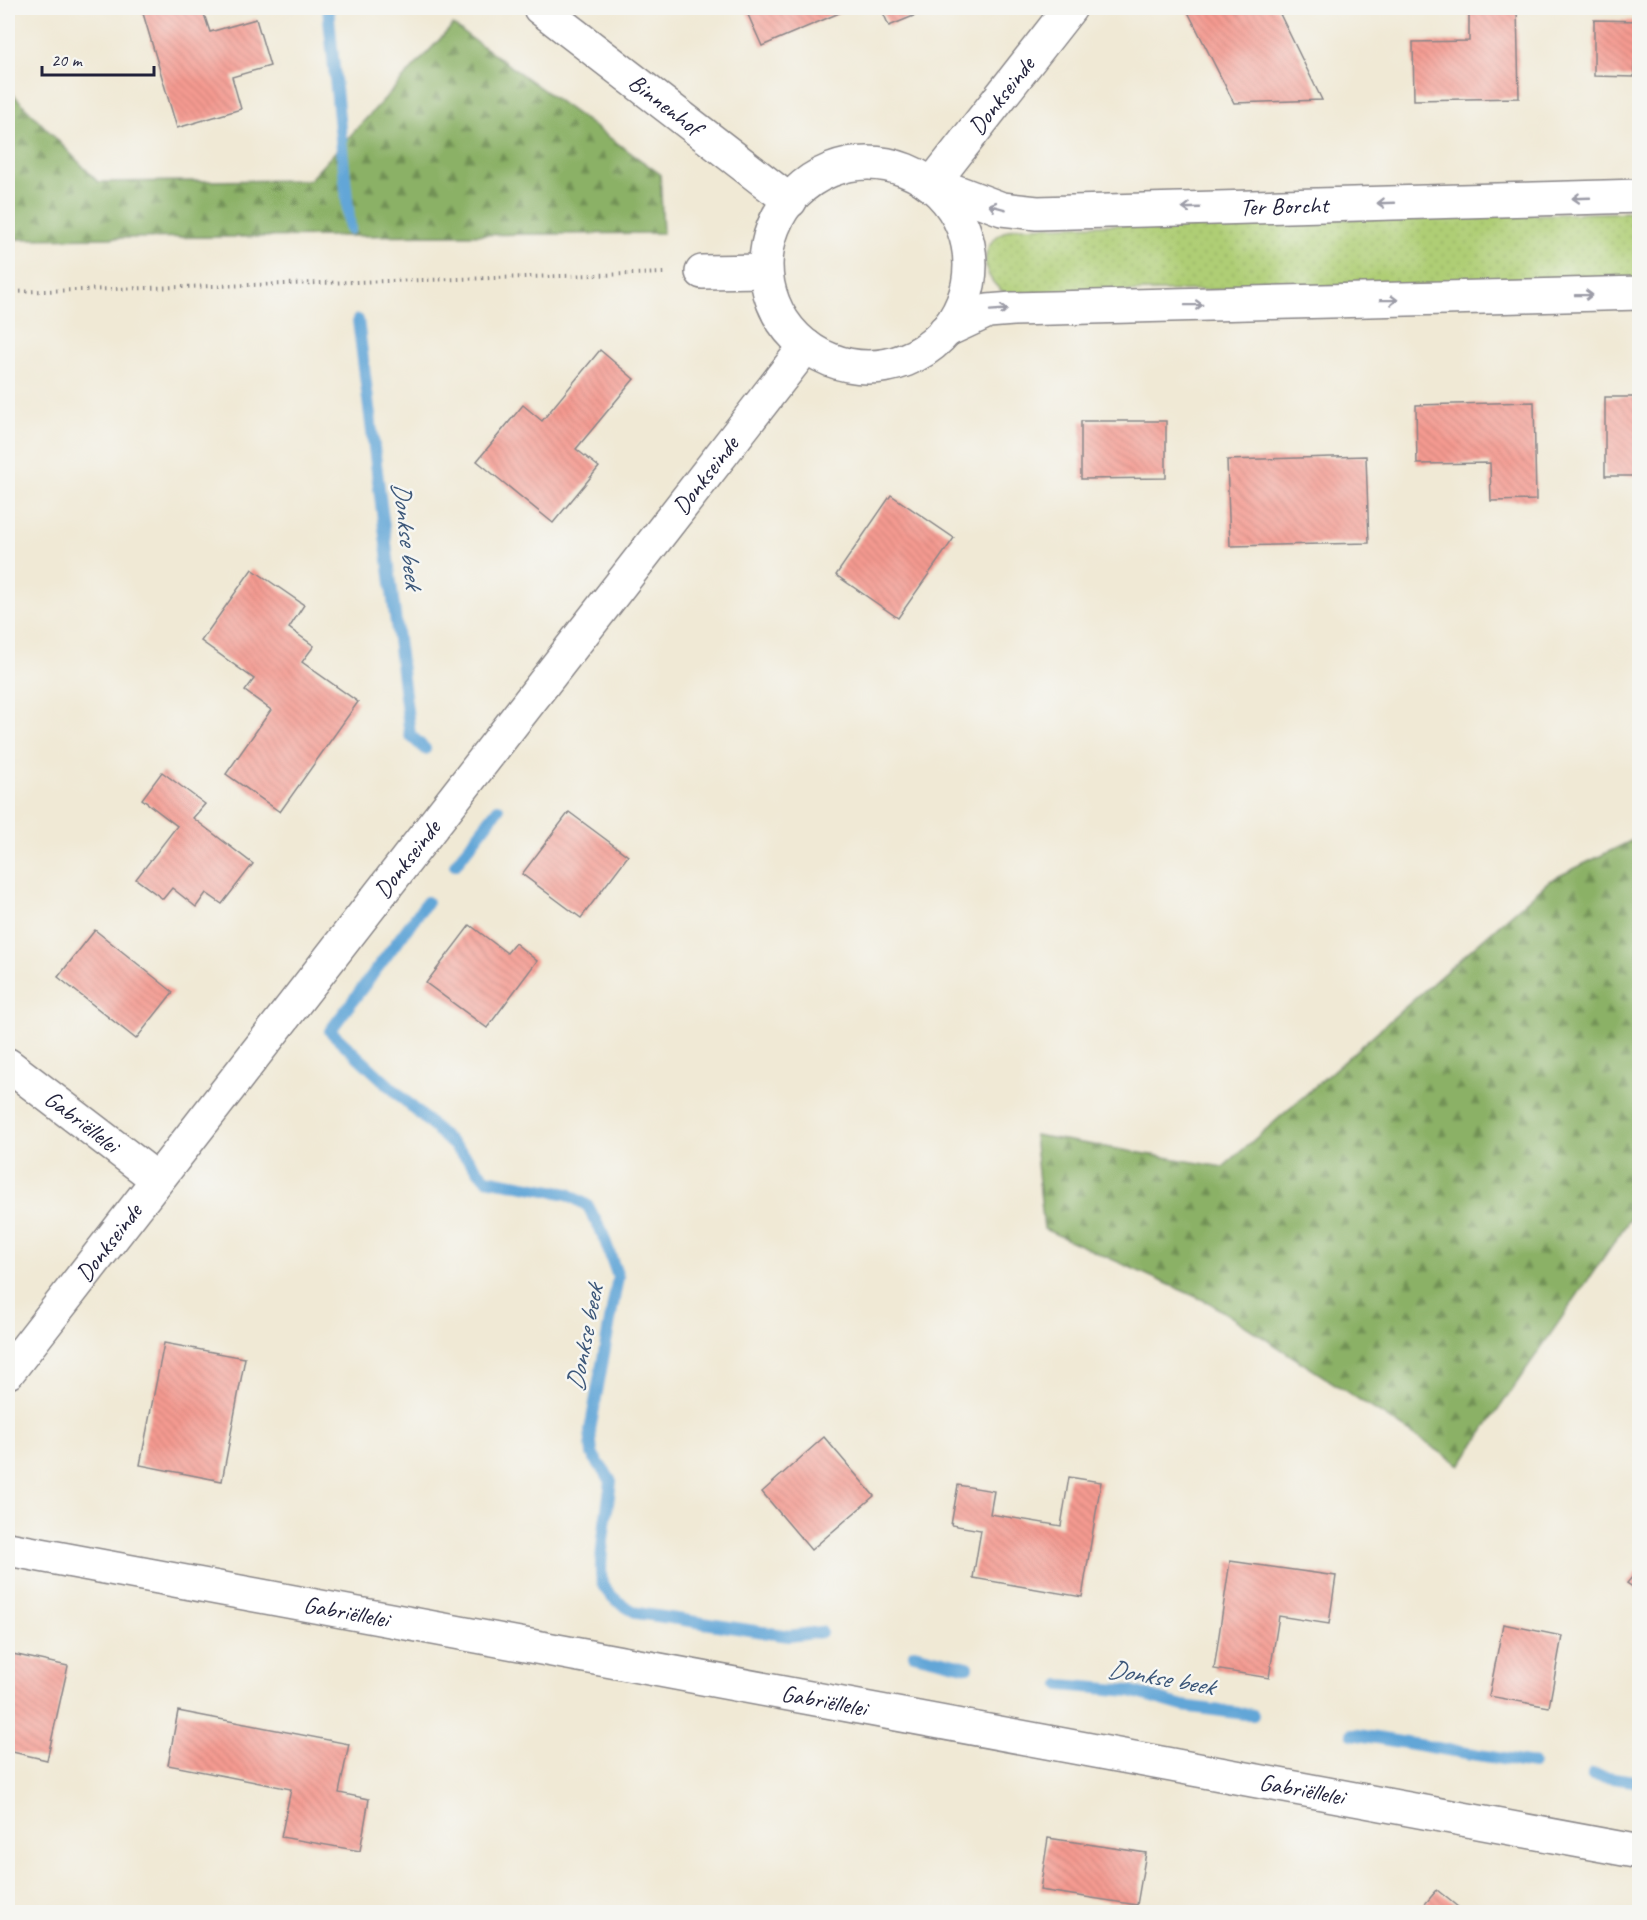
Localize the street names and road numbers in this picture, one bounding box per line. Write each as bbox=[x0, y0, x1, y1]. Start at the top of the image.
street label: Donkseinde bbox=[962, 49, 1043, 141]
street label: Binnenhof bbox=[623, 67, 711, 145]
street label: Ter Borcht bbox=[1239, 190, 1331, 222]
street label: Donkseinde bbox=[666, 429, 746, 520]
street label: Donkseinde bbox=[367, 812, 448, 904]
street label: Gabriëllelei bbox=[39, 1083, 128, 1162]
street label: Donkseinde bbox=[69, 1196, 150, 1288]
street label: Gabriëllelei bbox=[301, 1589, 395, 1635]
street label: Gabriëllelei bbox=[779, 1678, 872, 1724]
street label: Gabriëllelei bbox=[1257, 1767, 1350, 1812]

